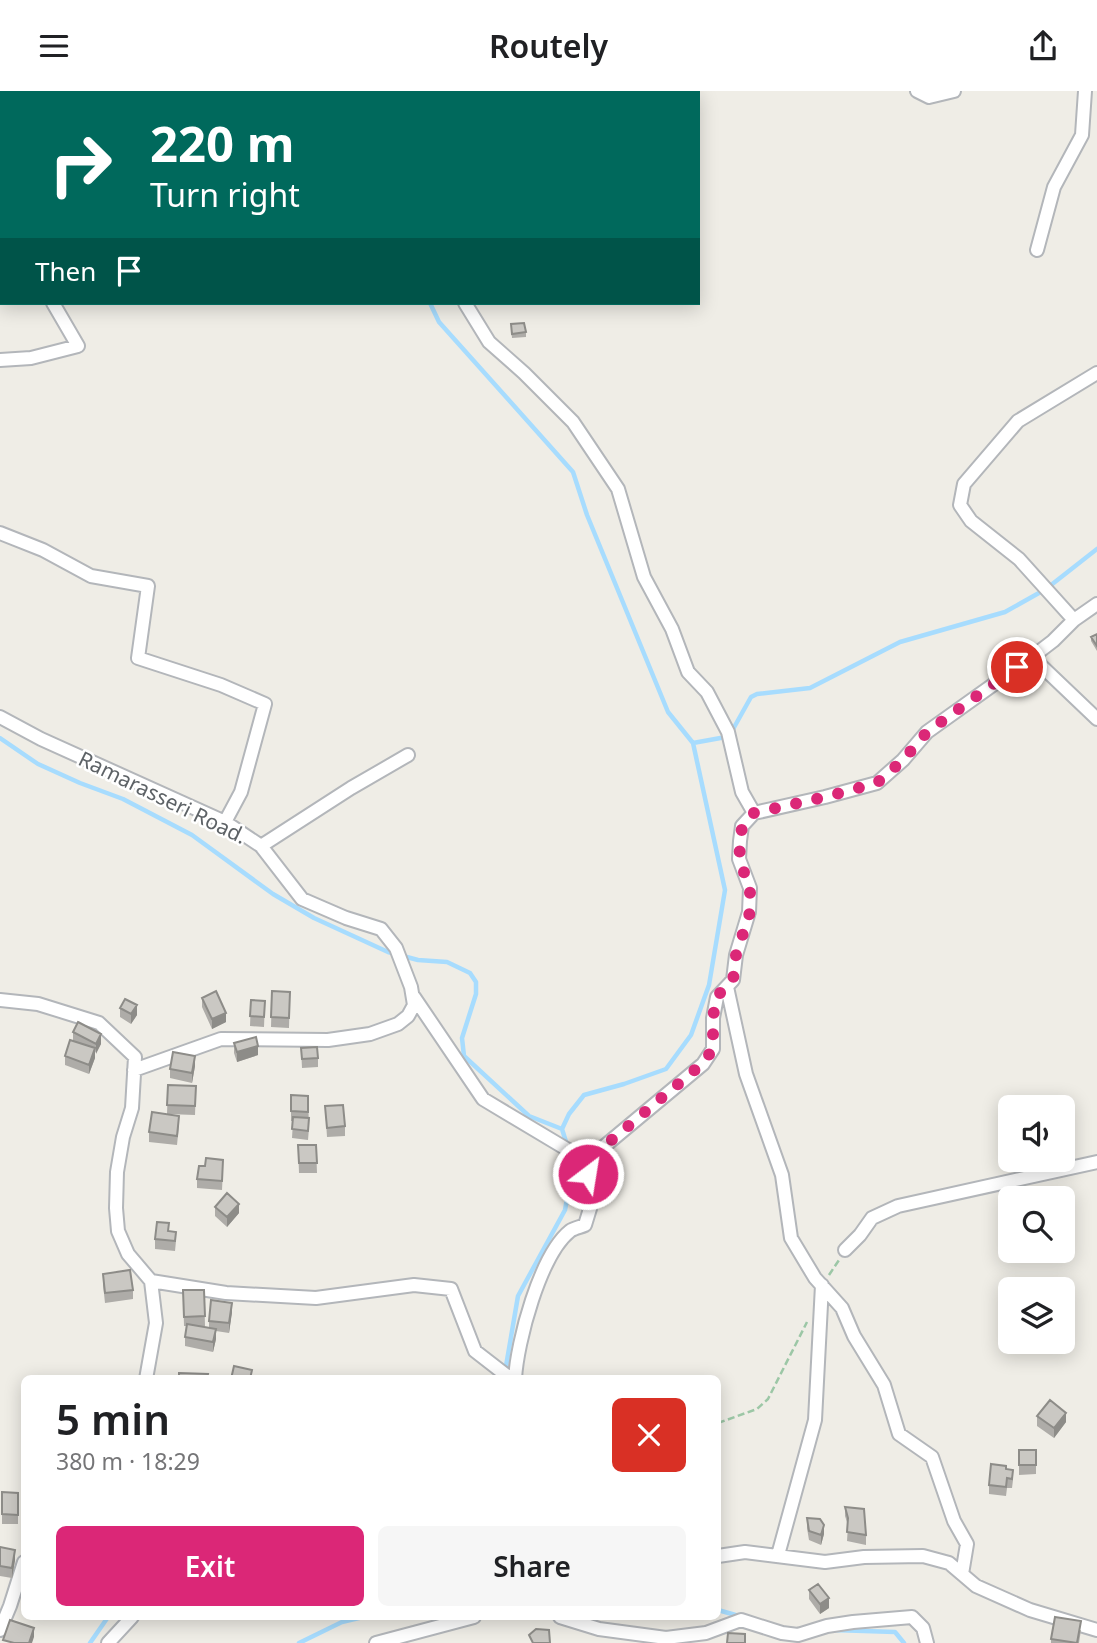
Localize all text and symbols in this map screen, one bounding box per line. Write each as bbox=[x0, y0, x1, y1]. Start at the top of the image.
text: Routely bbox=[489, 24, 608, 67]
icon: menu bbox=[35, 27, 73, 65]
icon: share bbox=[1024, 27, 1062, 65]
text: 220 m bbox=[150, 110, 295, 176]
icon: right bbox=[35, 119, 126, 210]
text: Turn right bbox=[150, 173, 300, 216]
icon: arrive bbox=[110, 252, 148, 290]
text: Then bbox=[35, 253, 96, 289]
pin bbox=[987, 637, 1047, 697]
icon: arrive bbox=[998, 648, 1036, 686]
street label: Ramarasseri Road. bbox=[74, 744, 252, 850]
map controls bbox=[998, 1095, 1075, 1354]
button: sound bbox=[998, 1095, 1075, 1172]
position arrow bbox=[551, 1137, 625, 1211]
button: search bbox=[998, 1186, 1075, 1263]
button: layers bbox=[998, 1277, 1075, 1354]
text: 5 min bbox=[56, 1390, 170, 1447]
button: close bbox=[612, 1398, 686, 1472]
text: 380 m · 18:29 bbox=[56, 1445, 200, 1477]
button: Exit bbox=[56, 1526, 364, 1606]
button: Share bbox=[378, 1526, 686, 1606]

